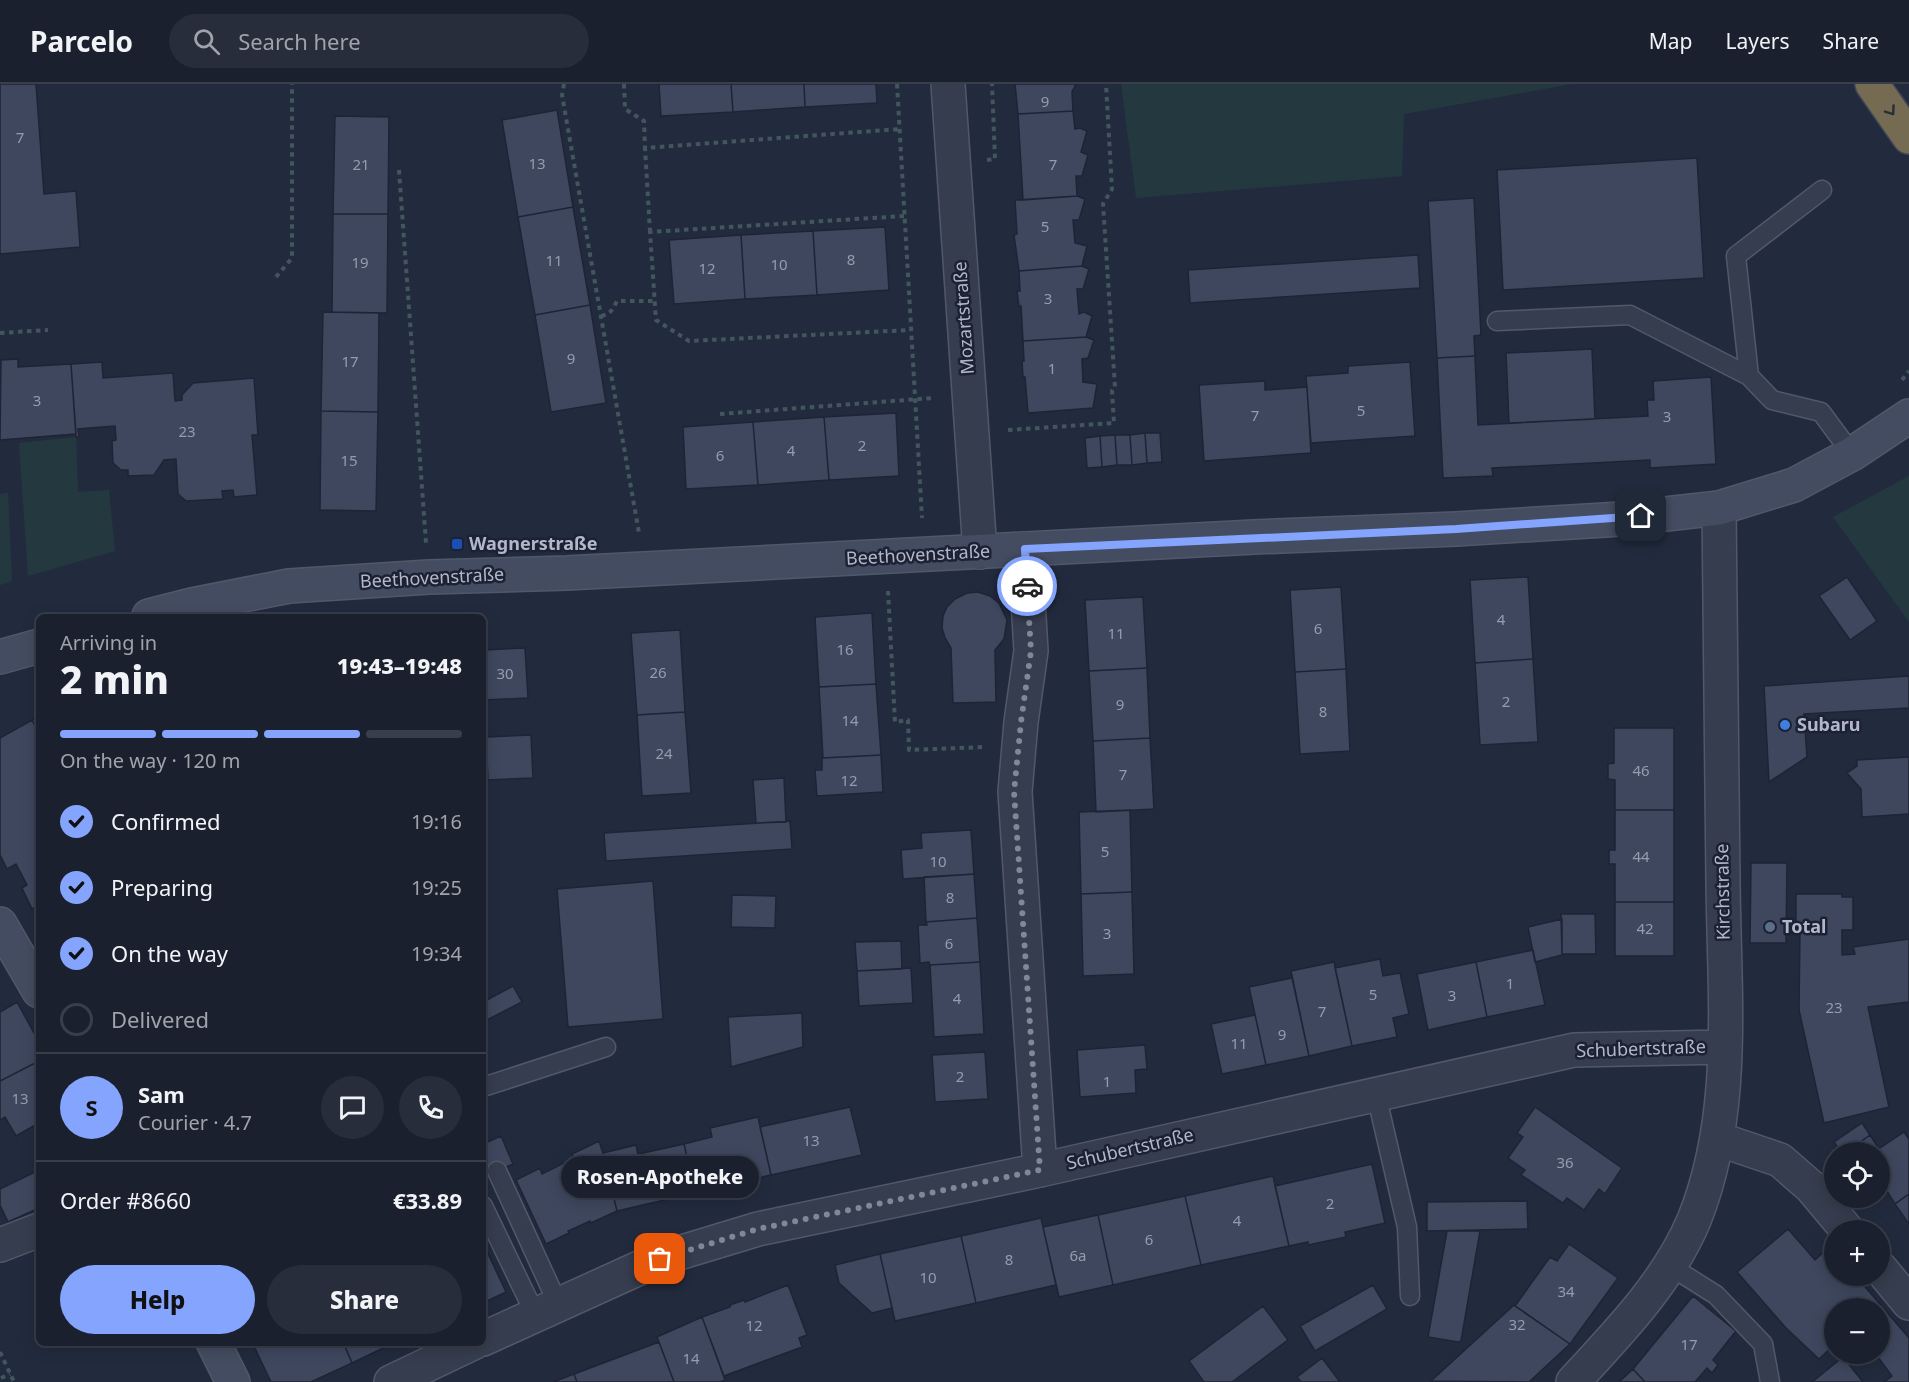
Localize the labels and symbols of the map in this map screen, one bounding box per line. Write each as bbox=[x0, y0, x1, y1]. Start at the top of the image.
house number: 9 bbox=[1041, 91, 1049, 111]
one-way arrow bbox=[1884, 104, 1895, 115]
house number: 7 bbox=[16, 127, 24, 147]
house number: 13 bbox=[528, 153, 546, 173]
house number: 21 bbox=[352, 154, 370, 174]
house number: 7 bbox=[1049, 154, 1057, 174]
house number: 5 bbox=[1041, 216, 1049, 236]
house number: 8 bbox=[847, 249, 855, 269]
house number: 11 bbox=[545, 250, 563, 270]
house number: 19 bbox=[351, 252, 369, 272]
house number: 10 bbox=[770, 254, 788, 274]
house number: 12 bbox=[698, 258, 716, 278]
street label: Mozartstraße bbox=[947, 261, 979, 375]
house number: 3 bbox=[1044, 288, 1052, 308]
house number: 9 bbox=[567, 348, 575, 368]
house number: 17 bbox=[341, 351, 359, 371]
house number: 1 bbox=[1048, 358, 1056, 378]
house number: 3 bbox=[33, 390, 41, 410]
house number: 5 bbox=[1357, 400, 1365, 420]
house number: 7 bbox=[1251, 405, 1259, 425]
house number: 3 bbox=[1663, 406, 1671, 426]
house number: 23 bbox=[178, 421, 196, 441]
house number: 2 bbox=[858, 435, 866, 455]
house number: 4 bbox=[787, 440, 796, 460]
house number: 6 bbox=[716, 445, 724, 465]
house number: 15 bbox=[340, 450, 358, 470]
pin bbox=[1615, 490, 1666, 541]
place label: Wagnerstraße bbox=[469, 531, 597, 555]
marker: Wagnerstraße bbox=[450, 537, 464, 551]
street label: Beethovenstraße bbox=[845, 538, 991, 570]
courier bbox=[997, 556, 1057, 616]
street label: Beethovenstraße bbox=[359, 561, 505, 593]
house number: 4 bbox=[1497, 609, 1506, 629]
house number: 6 bbox=[1314, 618, 1322, 638]
house number: 11 bbox=[1107, 623, 1125, 643]
house number: 16 bbox=[836, 639, 854, 659]
house number: 26 bbox=[649, 662, 667, 682]
house number: 30 bbox=[496, 663, 514, 683]
house number: 2 bbox=[1502, 691, 1510, 711]
house number: 9 bbox=[1116, 694, 1124, 714]
house number: 8 bbox=[1319, 701, 1327, 721]
house number: 14 bbox=[841, 710, 859, 730]
place label: Subaru bbox=[1797, 712, 1861, 736]
marker: Subaru bbox=[1778, 718, 1792, 732]
house number: 24 bbox=[655, 743, 673, 763]
house number: 46 bbox=[1632, 760, 1650, 780]
house number: 7 bbox=[1119, 764, 1127, 784]
house number: 12 bbox=[840, 770, 858, 790]
house number: 5 bbox=[1101, 841, 1109, 861]
street label: Kirchstraße bbox=[1709, 844, 1735, 940]
house number: 44 bbox=[1632, 846, 1650, 866]
house number: 10 bbox=[929, 851, 947, 871]
house number: 8 bbox=[946, 887, 954, 907]
place label: Total bbox=[1782, 914, 1826, 938]
house number: 42 bbox=[1636, 918, 1654, 938]
marker: Total bbox=[1763, 920, 1777, 934]
house number: 3 bbox=[1103, 923, 1111, 943]
house number: 6 bbox=[945, 933, 953, 953]
house number: 1 bbox=[1506, 973, 1514, 993]
house number: 5 bbox=[1369, 984, 1377, 1004]
house number: 3 bbox=[1448, 985, 1456, 1005]
house number: 4 bbox=[953, 988, 962, 1008]
house number: 23 bbox=[1825, 997, 1843, 1017]
house number: 7 bbox=[1318, 1001, 1326, 1021]
house number: 9 bbox=[1278, 1024, 1286, 1044]
house number: 11 bbox=[1230, 1033, 1248, 1053]
street label: Schubertstraße bbox=[1576, 1034, 1706, 1062]
house number: 2 bbox=[956, 1066, 964, 1086]
house number: 1 bbox=[1103, 1071, 1111, 1091]
house number: 13 bbox=[11, 1088, 29, 1108]
street label: Schubertstraße bbox=[1064, 1122, 1196, 1174]
house number: 13 bbox=[802, 1130, 820, 1150]
house number: 36 bbox=[1556, 1152, 1574, 1172]
callout: Rosen-Apotheke bbox=[561, 1157, 759, 1199]
house number: 2 bbox=[1326, 1193, 1334, 1213]
house number: 4 bbox=[1233, 1210, 1242, 1230]
house number: 6 bbox=[1145, 1229, 1153, 1249]
pin bbox=[634, 1233, 685, 1284]
house number: 6a bbox=[1070, 1245, 1087, 1265]
house number: 8 bbox=[1005, 1249, 1013, 1269]
house number: 10 bbox=[919, 1267, 937, 1287]
house number: 34 bbox=[1557, 1281, 1575, 1301]
house number: 32 bbox=[1508, 1314, 1526, 1334]
house number: 12 bbox=[745, 1315, 763, 1335]
house number: 17 bbox=[1680, 1334, 1698, 1354]
house number: 14 bbox=[682, 1348, 700, 1368]

